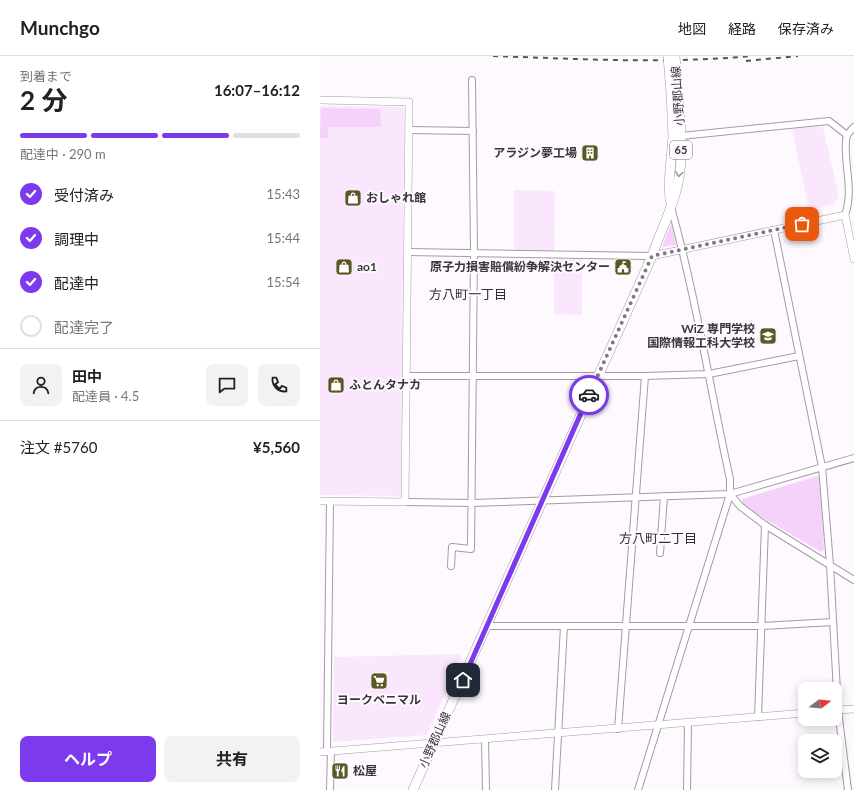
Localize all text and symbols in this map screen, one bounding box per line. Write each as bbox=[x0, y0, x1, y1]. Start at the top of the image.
text: Munchgo bbox=[20, 16, 100, 39]
text: 地図 bbox=[678, 20, 706, 37]
text: 経路 bbox=[728, 20, 756, 37]
text: 保存済み bbox=[778, 20, 834, 37]
street label: 小野郡山線 bbox=[668, 66, 687, 126]
text: 到着まで bbox=[20, 68, 72, 84]
text: 16:07–16:12 bbox=[214, 81, 300, 99]
text: 2 分 bbox=[20, 84, 67, 116]
road number: 65 bbox=[670, 141, 692, 159]
building icon: アラジン夢工場 bbox=[580, 143, 600, 163]
place label: アラジン夢工場 bbox=[493, 145, 577, 160]
text: 配達中 · 290 m bbox=[20, 146, 106, 162]
one-way arrow bbox=[675, 171, 684, 178]
icon: check bbox=[20, 183, 42, 205]
text: 受付済み bbox=[54, 186, 114, 204]
text: 15:43 bbox=[267, 186, 300, 202]
shop icon: おしゃれ館 bbox=[343, 188, 363, 208]
place label: おしゃれ館 bbox=[366, 190, 426, 205]
pin bbox=[785, 207, 819, 241]
icon: bag bbox=[791, 213, 813, 235]
icon: check bbox=[20, 227, 42, 249]
text: 調理中 bbox=[54, 230, 99, 248]
text: 15:44 bbox=[267, 230, 300, 246]
shop icon: ao1 bbox=[334, 257, 354, 277]
public building icon: 原子力損害賠償紛争解決センター bbox=[613, 257, 633, 277]
place label: ao1 bbox=[357, 259, 377, 274]
place label: 原子力損害賠償紛争解決センター bbox=[430, 259, 610, 274]
icon: check bbox=[20, 271, 42, 293]
text: 配達中 bbox=[54, 274, 99, 292]
text: 15:54 bbox=[267, 274, 300, 290]
district label: 方八町一丁目 bbox=[429, 286, 507, 302]
text: 配達完了 bbox=[54, 318, 114, 336]
place label: WiZ 専門学校 国際情報工科大学校 bbox=[647, 321, 755, 350]
school or university icon: WiZ 専門学校 国際情報工科大学校 bbox=[758, 326, 778, 346]
button: person bbox=[20, 364, 62, 406]
button: chat bbox=[206, 364, 248, 406]
button: phone bbox=[258, 364, 300, 406]
text: 田中 bbox=[72, 367, 102, 385]
shop icon: ふとんタナカ bbox=[326, 375, 346, 395]
courier bbox=[569, 375, 609, 415]
place label: ふとんタナカ bbox=[349, 377, 421, 392]
icon: car bbox=[578, 384, 600, 406]
text: 配達員 · 4.5 bbox=[72, 388, 139, 404]
text: 注文 #5760 bbox=[20, 438, 97, 456]
text: ¥5,560 bbox=[253, 438, 300, 456]
district label: 方八町二丁目 bbox=[619, 530, 697, 546]
pin bbox=[446, 663, 480, 697]
icon: home bbox=[452, 669, 474, 691]
supermarket icon: ヨークベニマル bbox=[369, 671, 389, 691]
north arrow bbox=[798, 682, 842, 726]
map controls bbox=[798, 682, 842, 778]
place label: ヨークベニマル bbox=[337, 692, 421, 707]
street label: 小野郡山線 bbox=[415, 709, 454, 770]
button: layers bbox=[798, 734, 842, 778]
button: ヘルプ bbox=[20, 736, 156, 782]
button: 共有 bbox=[164, 736, 300, 782]
restaurant icon: 松屋 bbox=[330, 761, 350, 781]
place label: 松屋 bbox=[353, 763, 377, 778]

